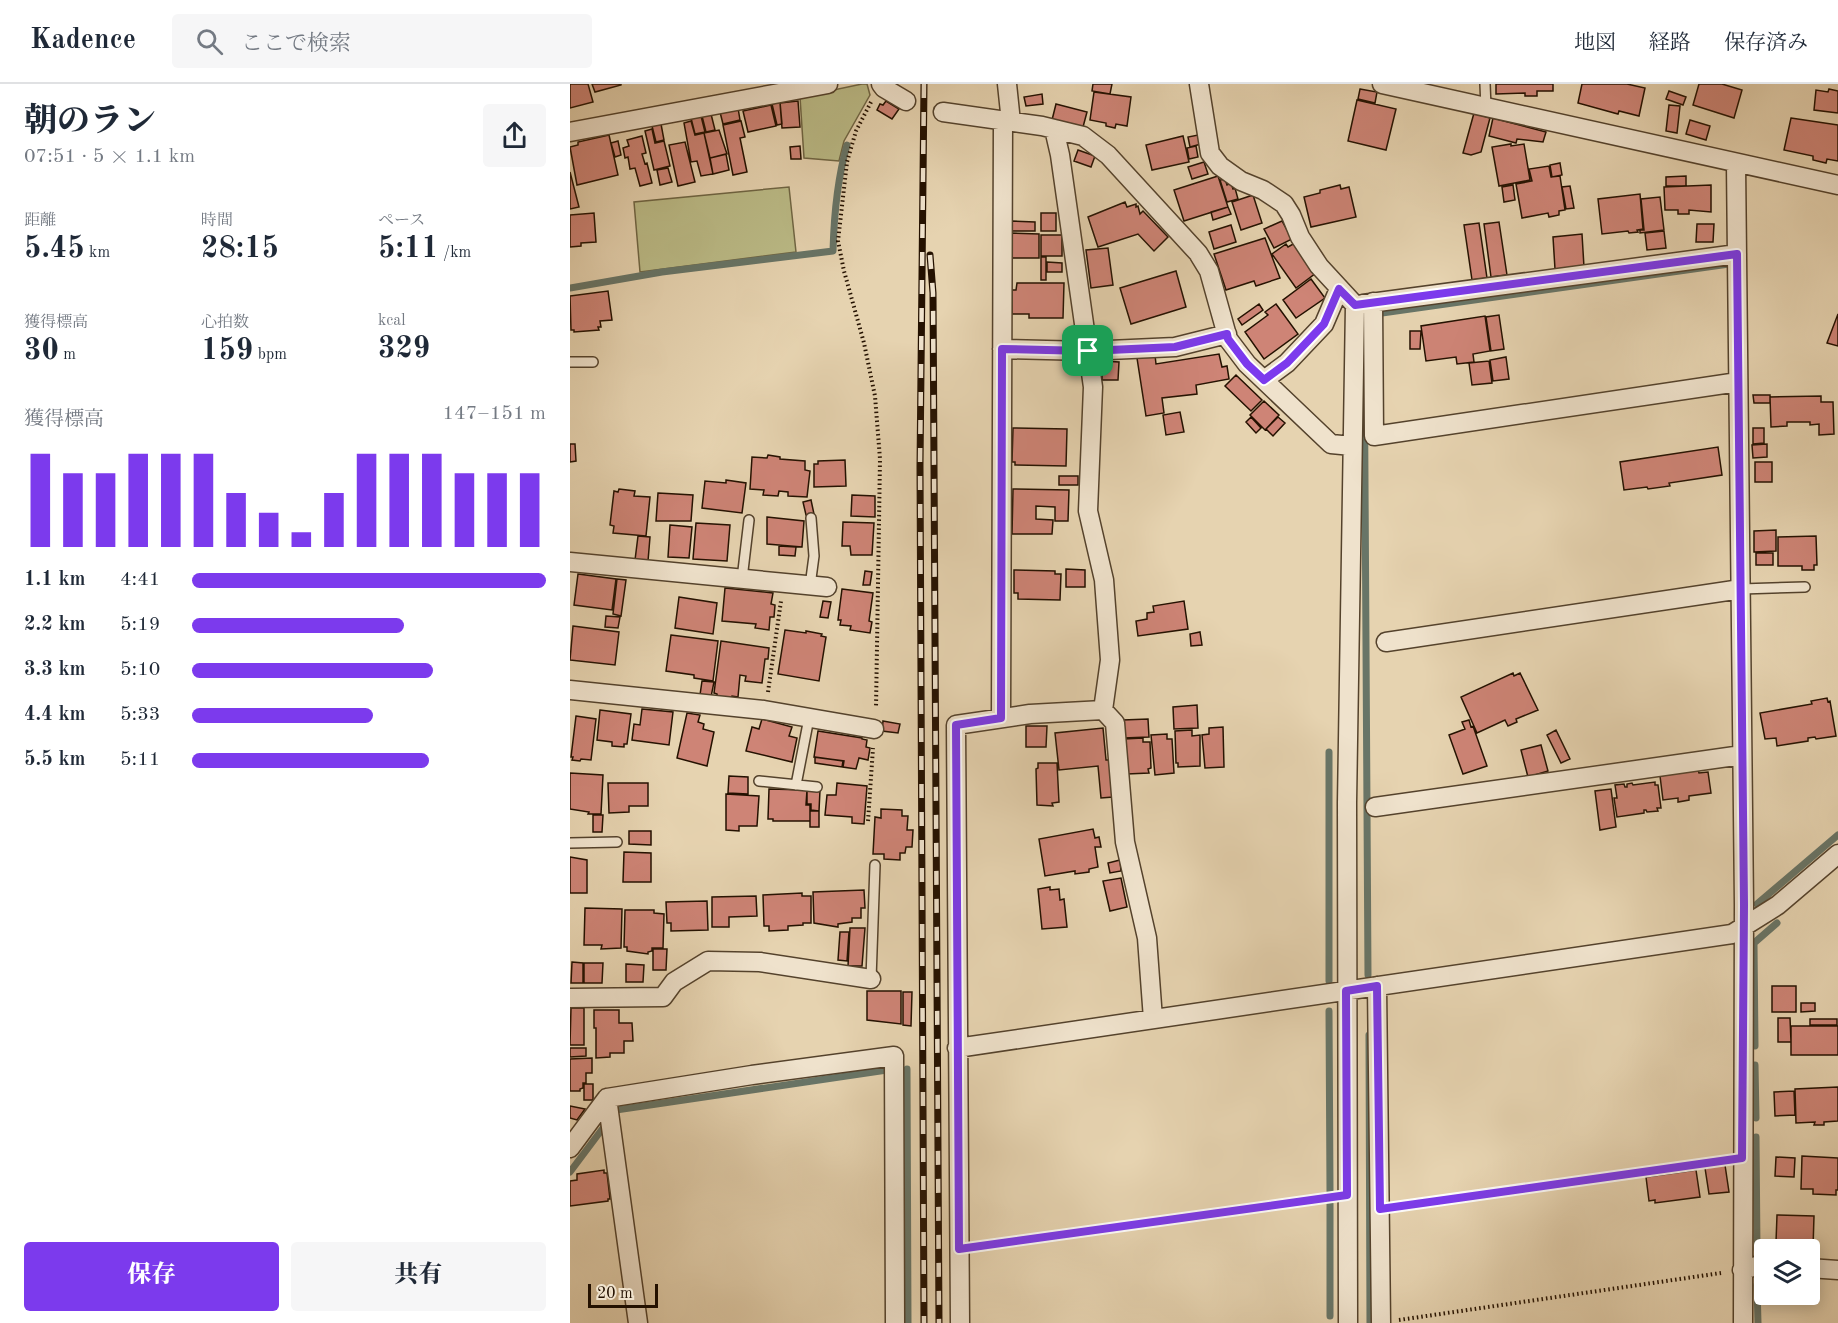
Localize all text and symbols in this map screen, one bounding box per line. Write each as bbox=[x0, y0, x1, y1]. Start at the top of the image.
search box bbox=[172, 14, 592, 68]
icon: search bbox=[193, 25, 226, 58]
text: Kadence bbox=[30, 27, 136, 55]
text: ここで検索 bbox=[241, 33, 351, 55]
text: 地図 bbox=[1574, 33, 1616, 54]
text: 経路 bbox=[1649, 33, 1691, 54]
text: 保存済み bbox=[1724, 33, 1808, 54]
button: share bbox=[483, 104, 546, 167]
text: 朝のラン bbox=[24, 106, 156, 139]
text: 07:51 · 5 × 1.1 km bbox=[24, 147, 195, 167]
text: 距離 bbox=[24, 213, 56, 229]
text: 時間 bbox=[201, 213, 233, 229]
text: ペース bbox=[378, 213, 425, 229]
text: 5.45 bbox=[24, 234, 85, 264]
text: 28:15 bbox=[201, 234, 279, 264]
text: 5:11 bbox=[378, 234, 439, 264]
text: km bbox=[85, 245, 110, 261]
text: /km bbox=[439, 245, 471, 261]
text: kcal bbox=[378, 313, 406, 329]
text: 獲得標高 bbox=[24, 315, 88, 331]
text: 心拍数 bbox=[201, 315, 249, 331]
pin bbox=[1062, 325, 1113, 376]
text: 329 bbox=[378, 334, 430, 364]
icon: arrive bbox=[1071, 334, 1104, 367]
text: 30 bbox=[24, 336, 59, 366]
text: 159 bbox=[201, 336, 253, 366]
text: m bbox=[59, 347, 76, 363]
text: bpm bbox=[253, 347, 287, 363]
text: 147–151 m bbox=[443, 404, 546, 424]
text: 獲得標高 bbox=[24, 410, 104, 430]
text: 1.1 km bbox=[24, 570, 86, 590]
text: 4:41 bbox=[120, 570, 160, 590]
text: 2.2 km bbox=[24, 615, 86, 635]
text: 5:19 bbox=[120, 615, 160, 635]
text: 3.3 km bbox=[24, 660, 86, 680]
text: 5:10 bbox=[120, 660, 160, 680]
text: 4.4 km bbox=[24, 705, 86, 725]
text: 5:33 bbox=[120, 705, 160, 725]
text: 5.5 km bbox=[24, 750, 86, 770]
text: 5:11 bbox=[120, 750, 160, 770]
map controls bbox=[1754, 1239, 1820, 1305]
button: layers bbox=[1754, 1239, 1820, 1305]
button: 保存 bbox=[24, 1242, 279, 1311]
button: 共有 bbox=[291, 1242, 546, 1311]
scale bar bbox=[588, 1281, 658, 1308]
text: 20 m bbox=[597, 1286, 633, 1302]

